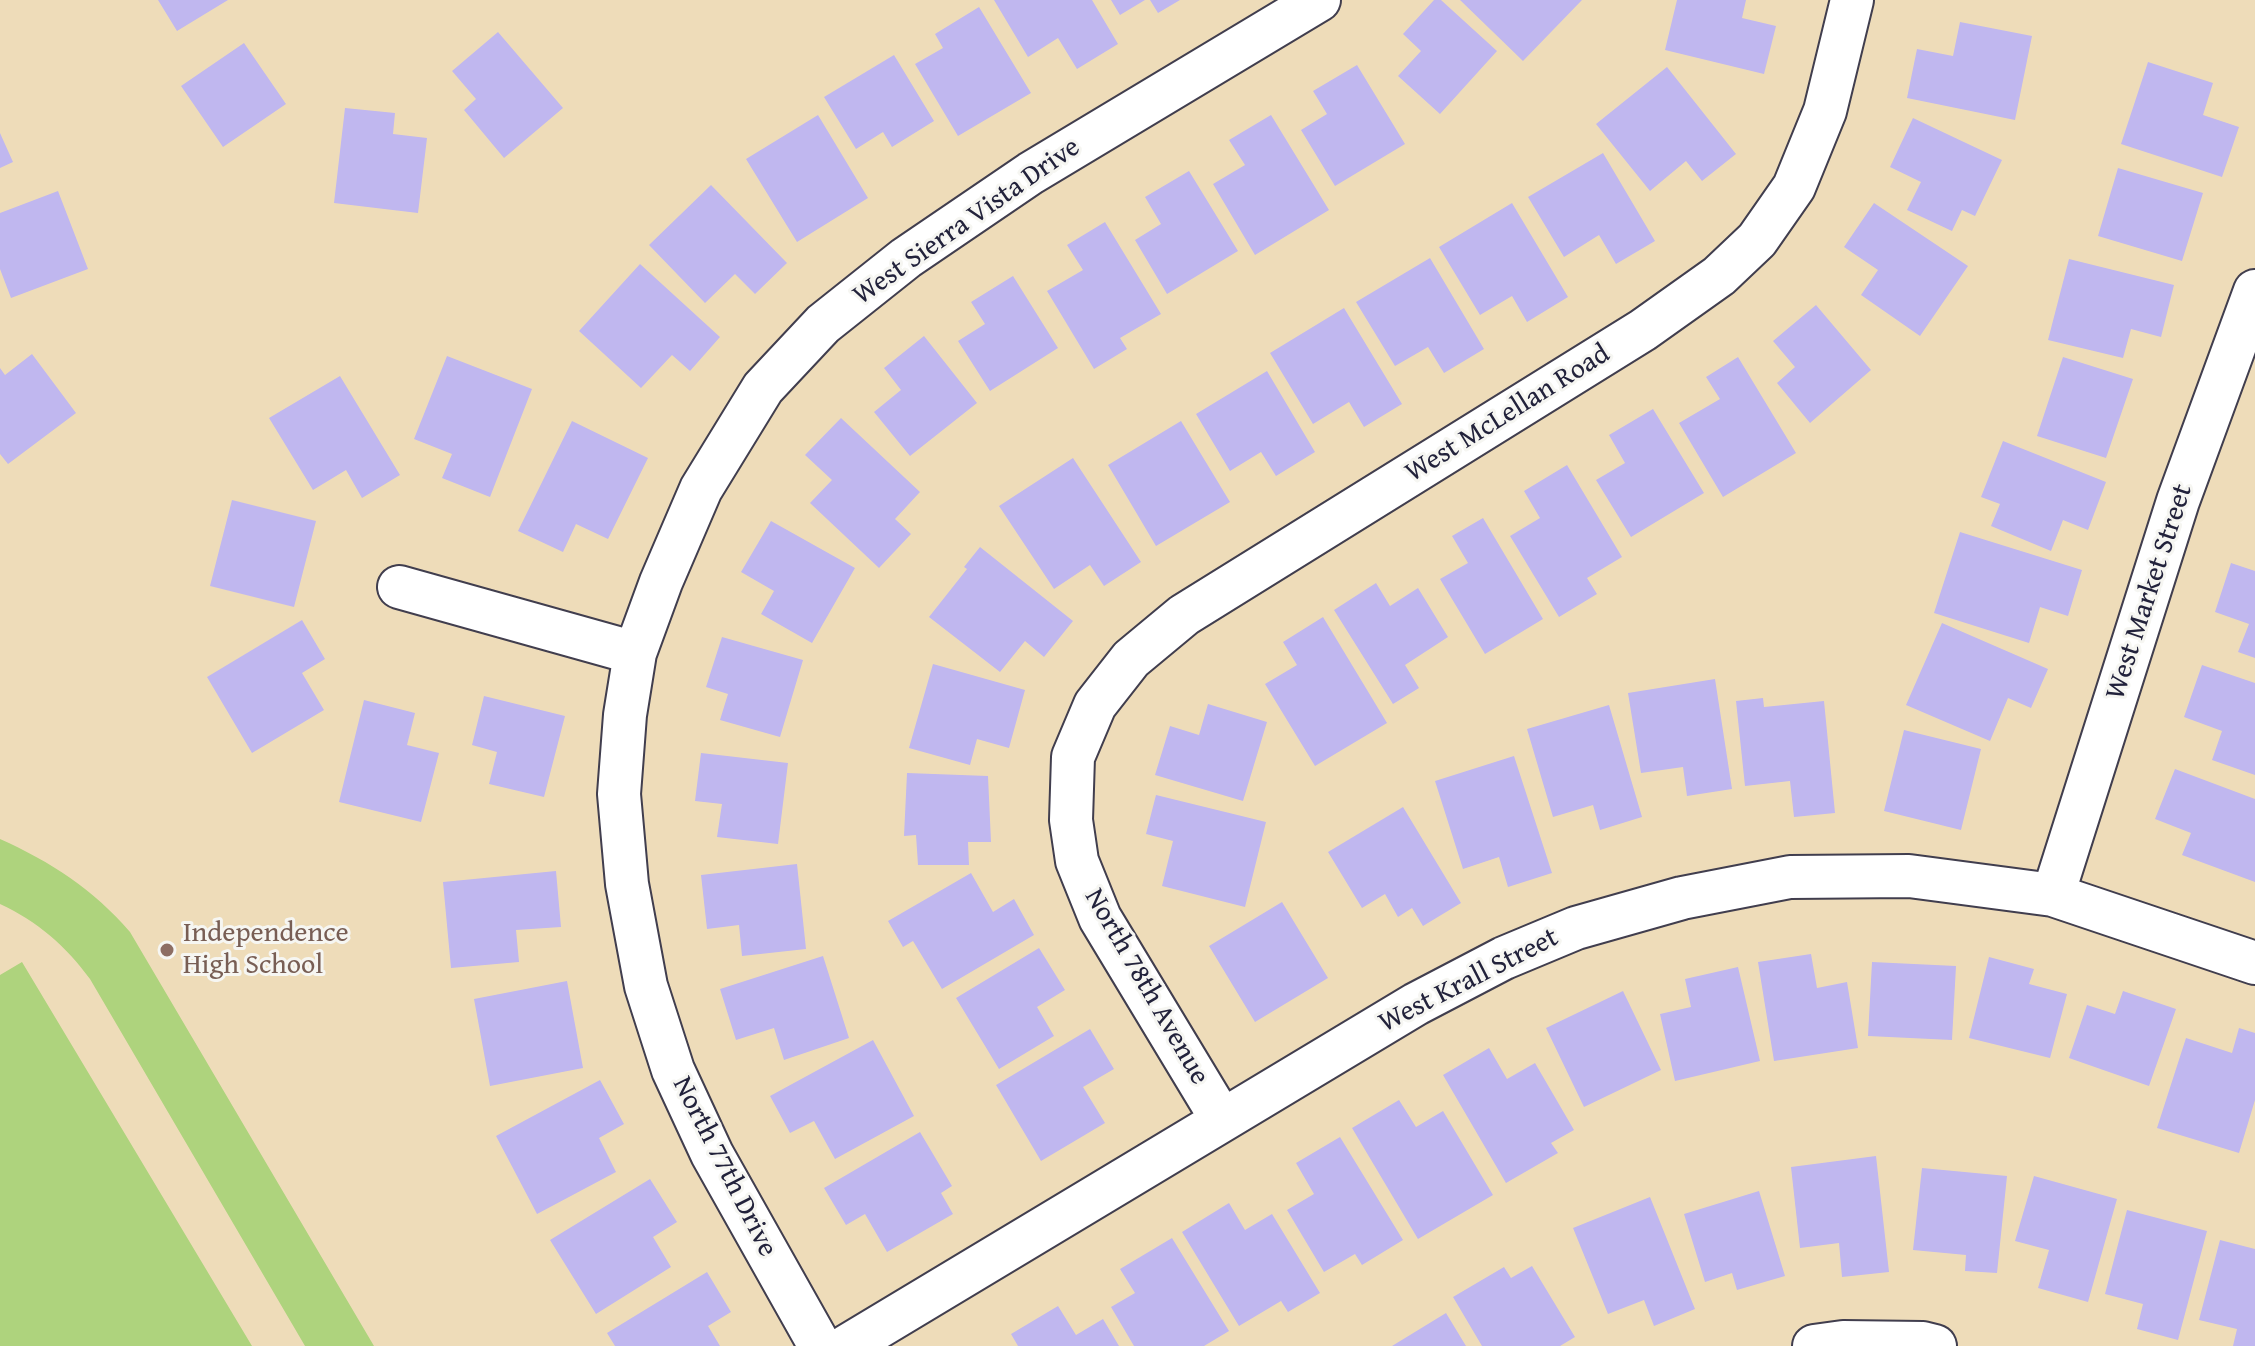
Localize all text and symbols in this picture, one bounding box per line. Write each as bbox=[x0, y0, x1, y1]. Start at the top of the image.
street label: West Sierra Vista Drive bbox=[847, 131, 1087, 313]
street label: West McLellan Road bbox=[1400, 338, 1616, 490]
street label: West Market Street bbox=[2099, 480, 2201, 704]
street label: North 78th Avenue bbox=[1076, 883, 1216, 1091]
place label: Independence High School bbox=[183, 917, 349, 983]
street label: West Krall Street bbox=[1374, 921, 1564, 1041]
marker: Independence High School bbox=[158, 941, 176, 959]
street label: North 77th Drive bbox=[664, 1071, 784, 1263]

